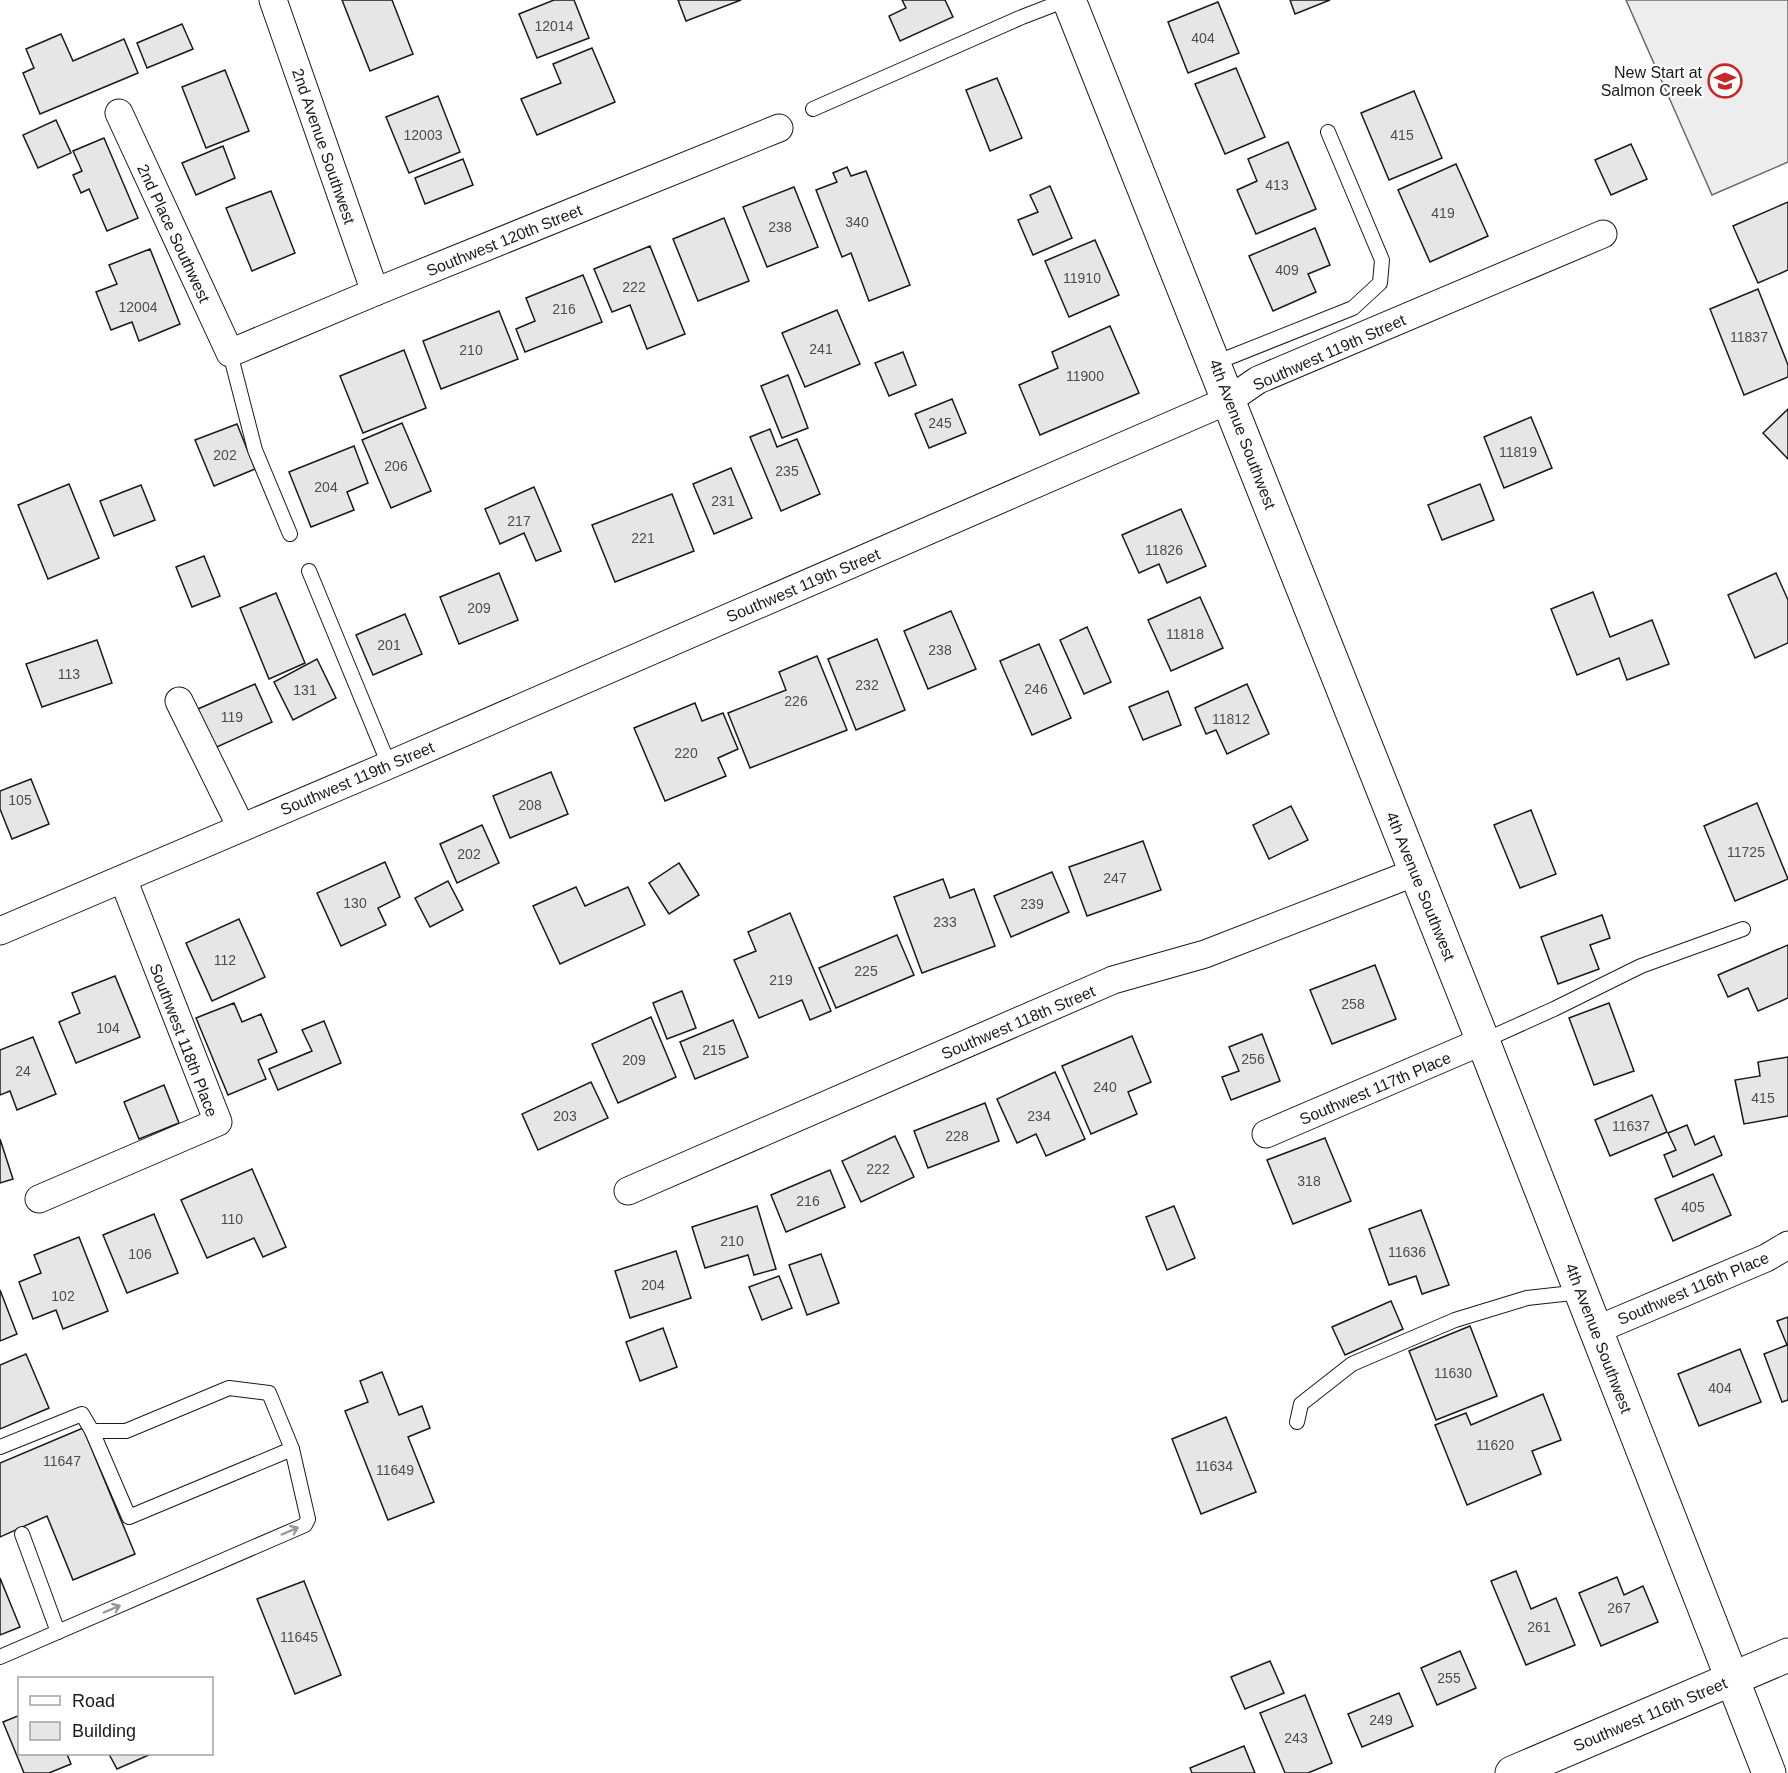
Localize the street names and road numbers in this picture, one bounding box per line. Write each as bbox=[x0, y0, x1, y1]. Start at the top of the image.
street label: 2nd Avenue Southwest bbox=[289, 66, 358, 227]
street label: 2nd Place Southwest bbox=[134, 161, 213, 305]
street label: Southwest 120th Street bbox=[424, 201, 585, 279]
street label: Southwest 119th Street bbox=[1250, 311, 1409, 394]
street label: 4th Avenue Southwest bbox=[1206, 357, 1279, 512]
street label: Southwest 119th Street bbox=[724, 545, 883, 626]
street label: Southwest 119th Street bbox=[278, 738, 437, 819]
street label: 4th Avenue Southwest bbox=[1383, 809, 1458, 964]
street label: Southwest 118th Place bbox=[146, 961, 221, 1119]
street label: Southwest 118th Street bbox=[939, 982, 1098, 1063]
street label: Southwest 117th Place bbox=[1297, 1049, 1453, 1128]
street label: Southwest 116th Place bbox=[1615, 1249, 1771, 1328]
street label: 4th Avenue Southwest bbox=[1562, 1261, 1635, 1416]
street label: Southwest 116th Street bbox=[1571, 1674, 1730, 1755]

